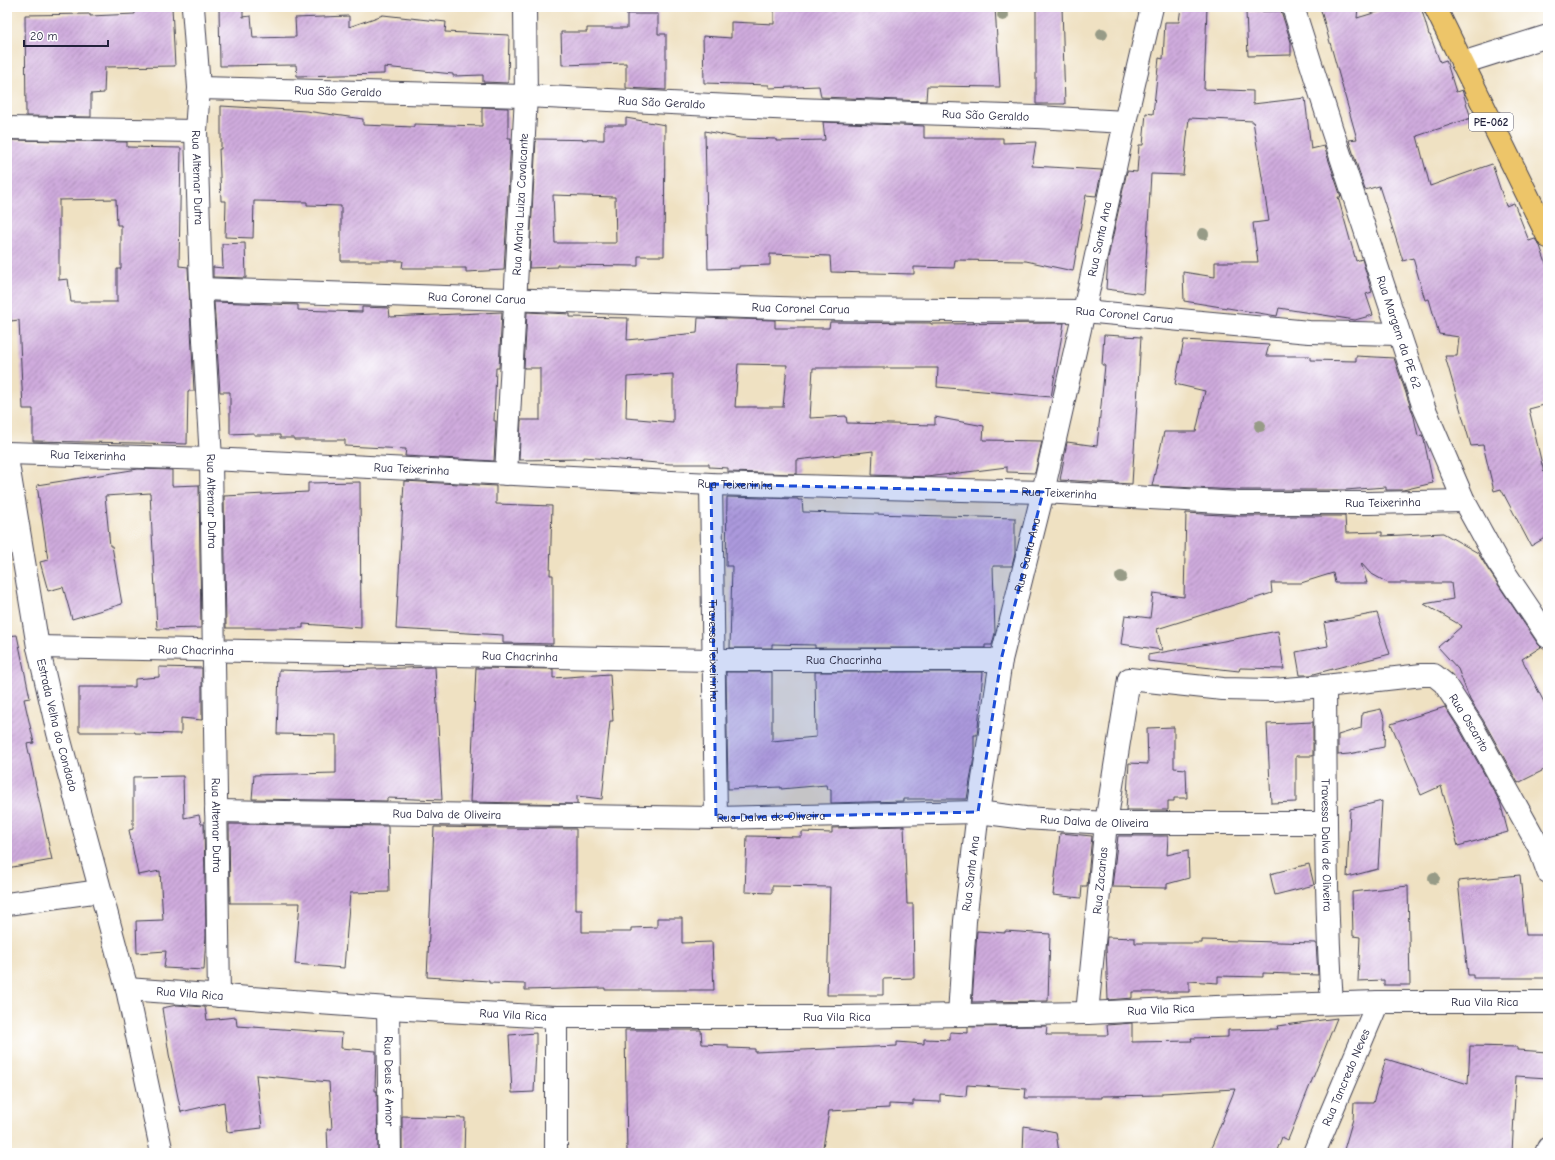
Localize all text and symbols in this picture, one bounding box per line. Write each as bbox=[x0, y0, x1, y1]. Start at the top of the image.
scale bar bbox=[24, 22, 108, 48]
text: 20 m bbox=[30, 29, 58, 43]
street label: Rua São Geraldo bbox=[294, 83, 382, 99]
street label: Rua São Geraldo bbox=[618, 93, 706, 112]
street label: Rua São Geraldo bbox=[942, 107, 1029, 124]
road number: PE-062 bbox=[1469, 113, 1513, 131]
street label: Rua Altemar Dutra bbox=[189, 130, 206, 225]
street label: Rua Maria Luiza Cavalcante bbox=[510, 133, 531, 276]
street label: Rua Santa Ana bbox=[1085, 200, 1115, 278]
street label: Rua Margem da PE 62 bbox=[1374, 274, 1424, 390]
street label: Rua Coronel Carua bbox=[428, 289, 526, 307]
street label: Rua Coronel Carua bbox=[751, 300, 850, 316]
street label: Rua Coronel Carua bbox=[1076, 304, 1174, 326]
street label: Rua Teixerinha bbox=[50, 447, 126, 463]
street label: Rua Altemar Dutra bbox=[204, 453, 219, 549]
street label: Rua Teixerinha bbox=[373, 460, 450, 478]
street label: Rua Teixerinha bbox=[697, 476, 773, 492]
street label: Rua Teixerinha bbox=[1021, 484, 1097, 502]
street label: Rua Teixerinha bbox=[1345, 495, 1421, 510]
street label: Rua Santa Ana bbox=[1011, 516, 1043, 594]
street label: Travessa Teixeirinha bbox=[706, 599, 721, 703]
street label: Rua Chacrinha bbox=[158, 642, 234, 658]
street label: Rua Chacrinha bbox=[482, 649, 558, 664]
street label: Rua Chacrinha bbox=[806, 653, 882, 667]
street label: Estrada Velha do Condado bbox=[34, 657, 80, 793]
street label: Rua Oscarito bbox=[1446, 691, 1492, 754]
street label: Rua Altemar Dutra bbox=[209, 778, 224, 873]
street label: Travessa Dalva de Oliveira bbox=[1319, 778, 1335, 912]
street label: Rua Dalva de Oliveira bbox=[393, 806, 501, 822]
street label: Rua Dalva de Oliveira bbox=[716, 808, 825, 825]
street label: Rua Dalva de Oliveira bbox=[1040, 812, 1149, 830]
street label: Rua Santa Ana bbox=[959, 835, 982, 912]
street label: Rua Zacarias bbox=[1090, 846, 1111, 915]
street label: Rua Vila Rica bbox=[156, 984, 224, 1003]
street label: Rua Vila Rica bbox=[1451, 995, 1519, 1009]
street label: Rua Vila Rica bbox=[1127, 1001, 1195, 1018]
street label: Rua Vila Rica bbox=[479, 1006, 547, 1023]
street label: Rua Vila Rica bbox=[803, 1010, 871, 1024]
street label: Rua Tancredo Neves bbox=[1319, 1027, 1373, 1128]
street label: Rua Deus é Amor bbox=[381, 1036, 397, 1126]

